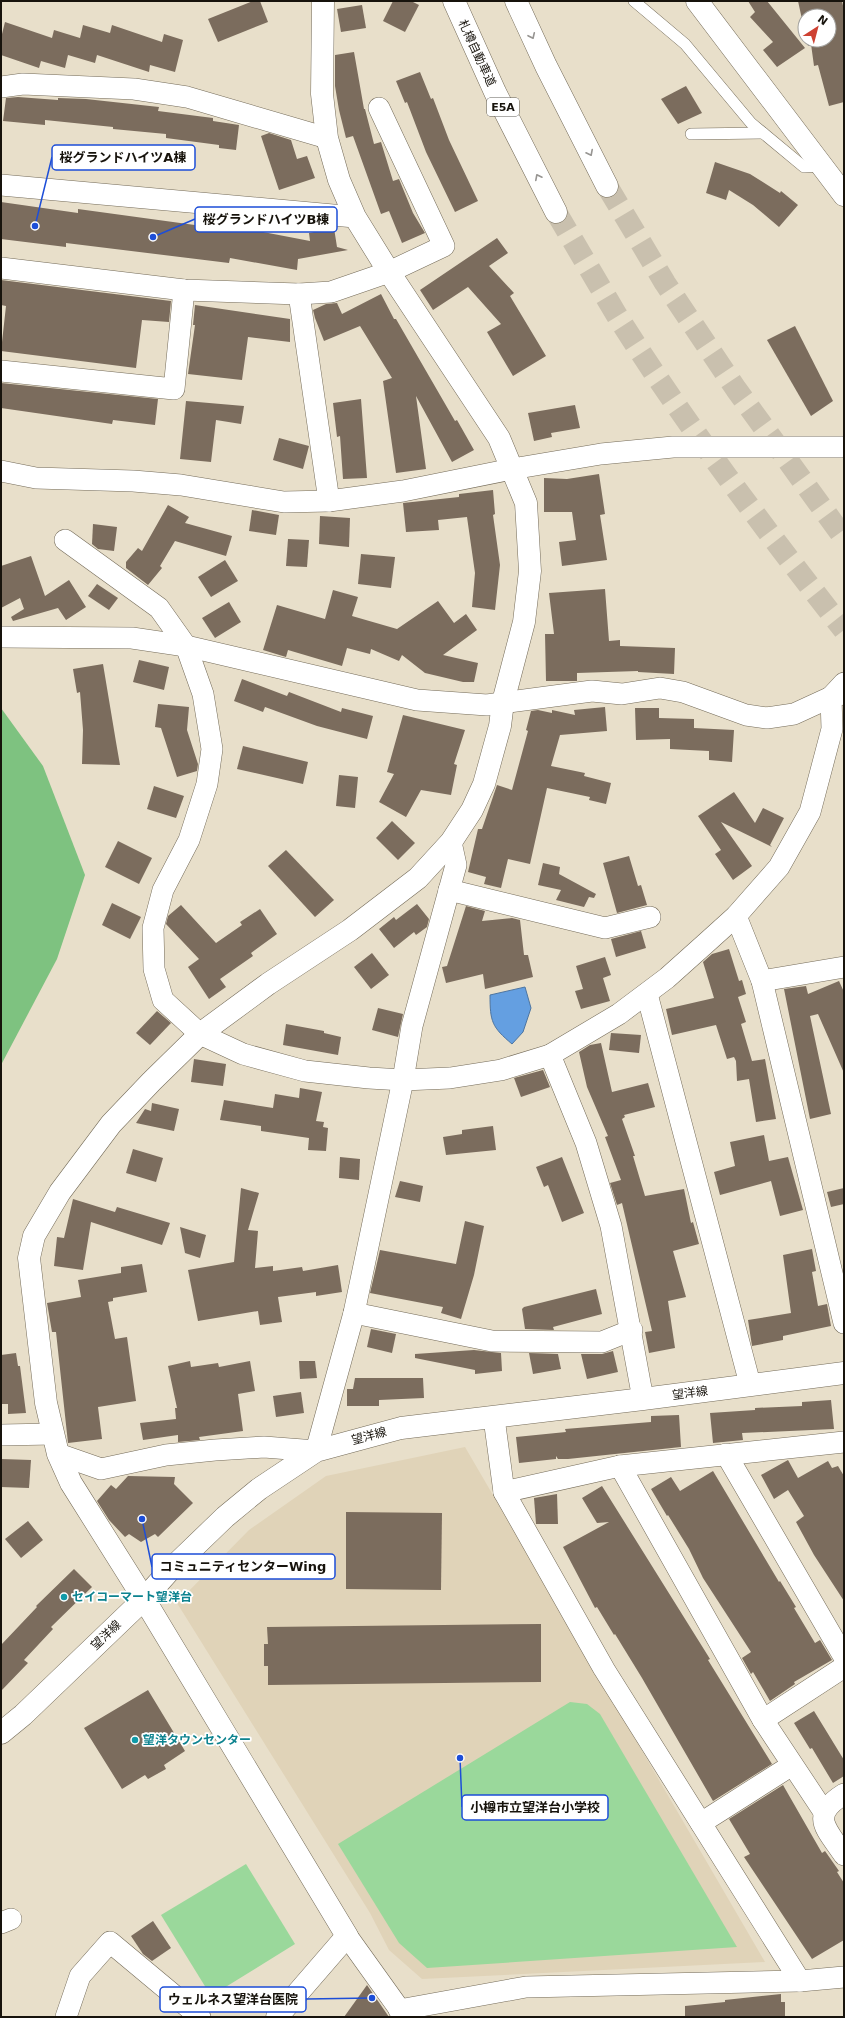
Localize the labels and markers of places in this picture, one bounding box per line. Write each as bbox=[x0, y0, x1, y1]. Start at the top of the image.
callout: 桜グランドハイツA棟 bbox=[52, 145, 195, 170]
callout: 桜グランドハイツB棟 bbox=[195, 207, 337, 232]
callout: コミュニティセンターWing bbox=[152, 1554, 335, 1579]
place label: セイコーマート望洋台 bbox=[72, 1590, 192, 1604]
marker: セイコーマート望洋台 bbox=[59, 1592, 69, 1602]
place label: 望洋タウンセンター bbox=[143, 1733, 251, 1747]
marker: 望洋タウンセンター bbox=[130, 1735, 140, 1745]
callout: 小樽市立望洋台小学校 bbox=[462, 1795, 608, 1820]
callout: ウェルネス望洋台医院 bbox=[160, 1987, 306, 2012]

